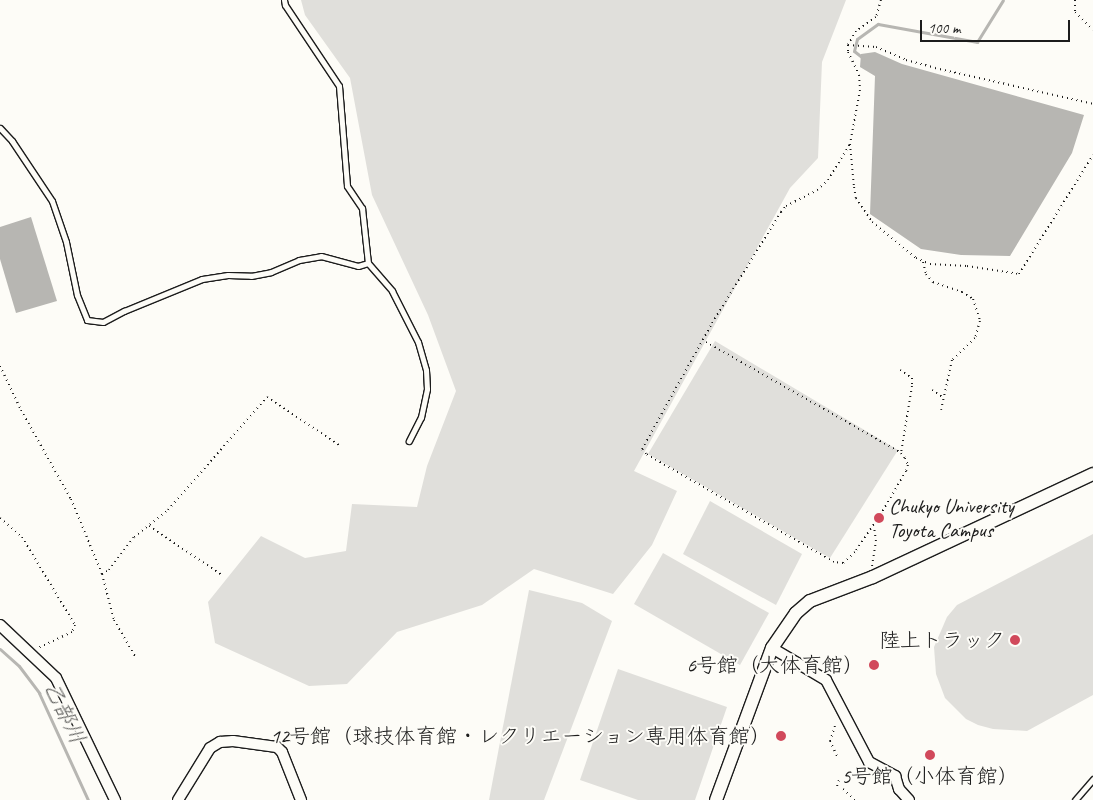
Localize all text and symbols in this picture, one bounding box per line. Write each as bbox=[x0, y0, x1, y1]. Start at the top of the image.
scale bar bbox=[923, 10, 1073, 42]
text: 100 m bbox=[928, 19, 960, 38]
place label: Chukyo University Toyota Campus bbox=[889, 493, 1014, 543]
marker: Chukyo University Toyota Campus bbox=[873, 512, 885, 524]
place label: 陸上トラック bbox=[879, 627, 1005, 653]
marker: 陸上トラック bbox=[1009, 634, 1021, 646]
place label: 6号館（大体育館） bbox=[687, 652, 864, 678]
marker: 6号館（大体育館） bbox=[868, 659, 880, 671]
water label: 乙部川 bbox=[38, 678, 90, 748]
place label: 12号館（球技体育館・レクリエーション専用体育館） bbox=[269, 723, 771, 749]
marker: 12号館（球技体育館・レクリエーション専用体育館） bbox=[775, 730, 787, 742]
marker: 5号館（小体育館） bbox=[924, 749, 936, 761]
place label: 5号館（小体育館） bbox=[841, 763, 1019, 789]

